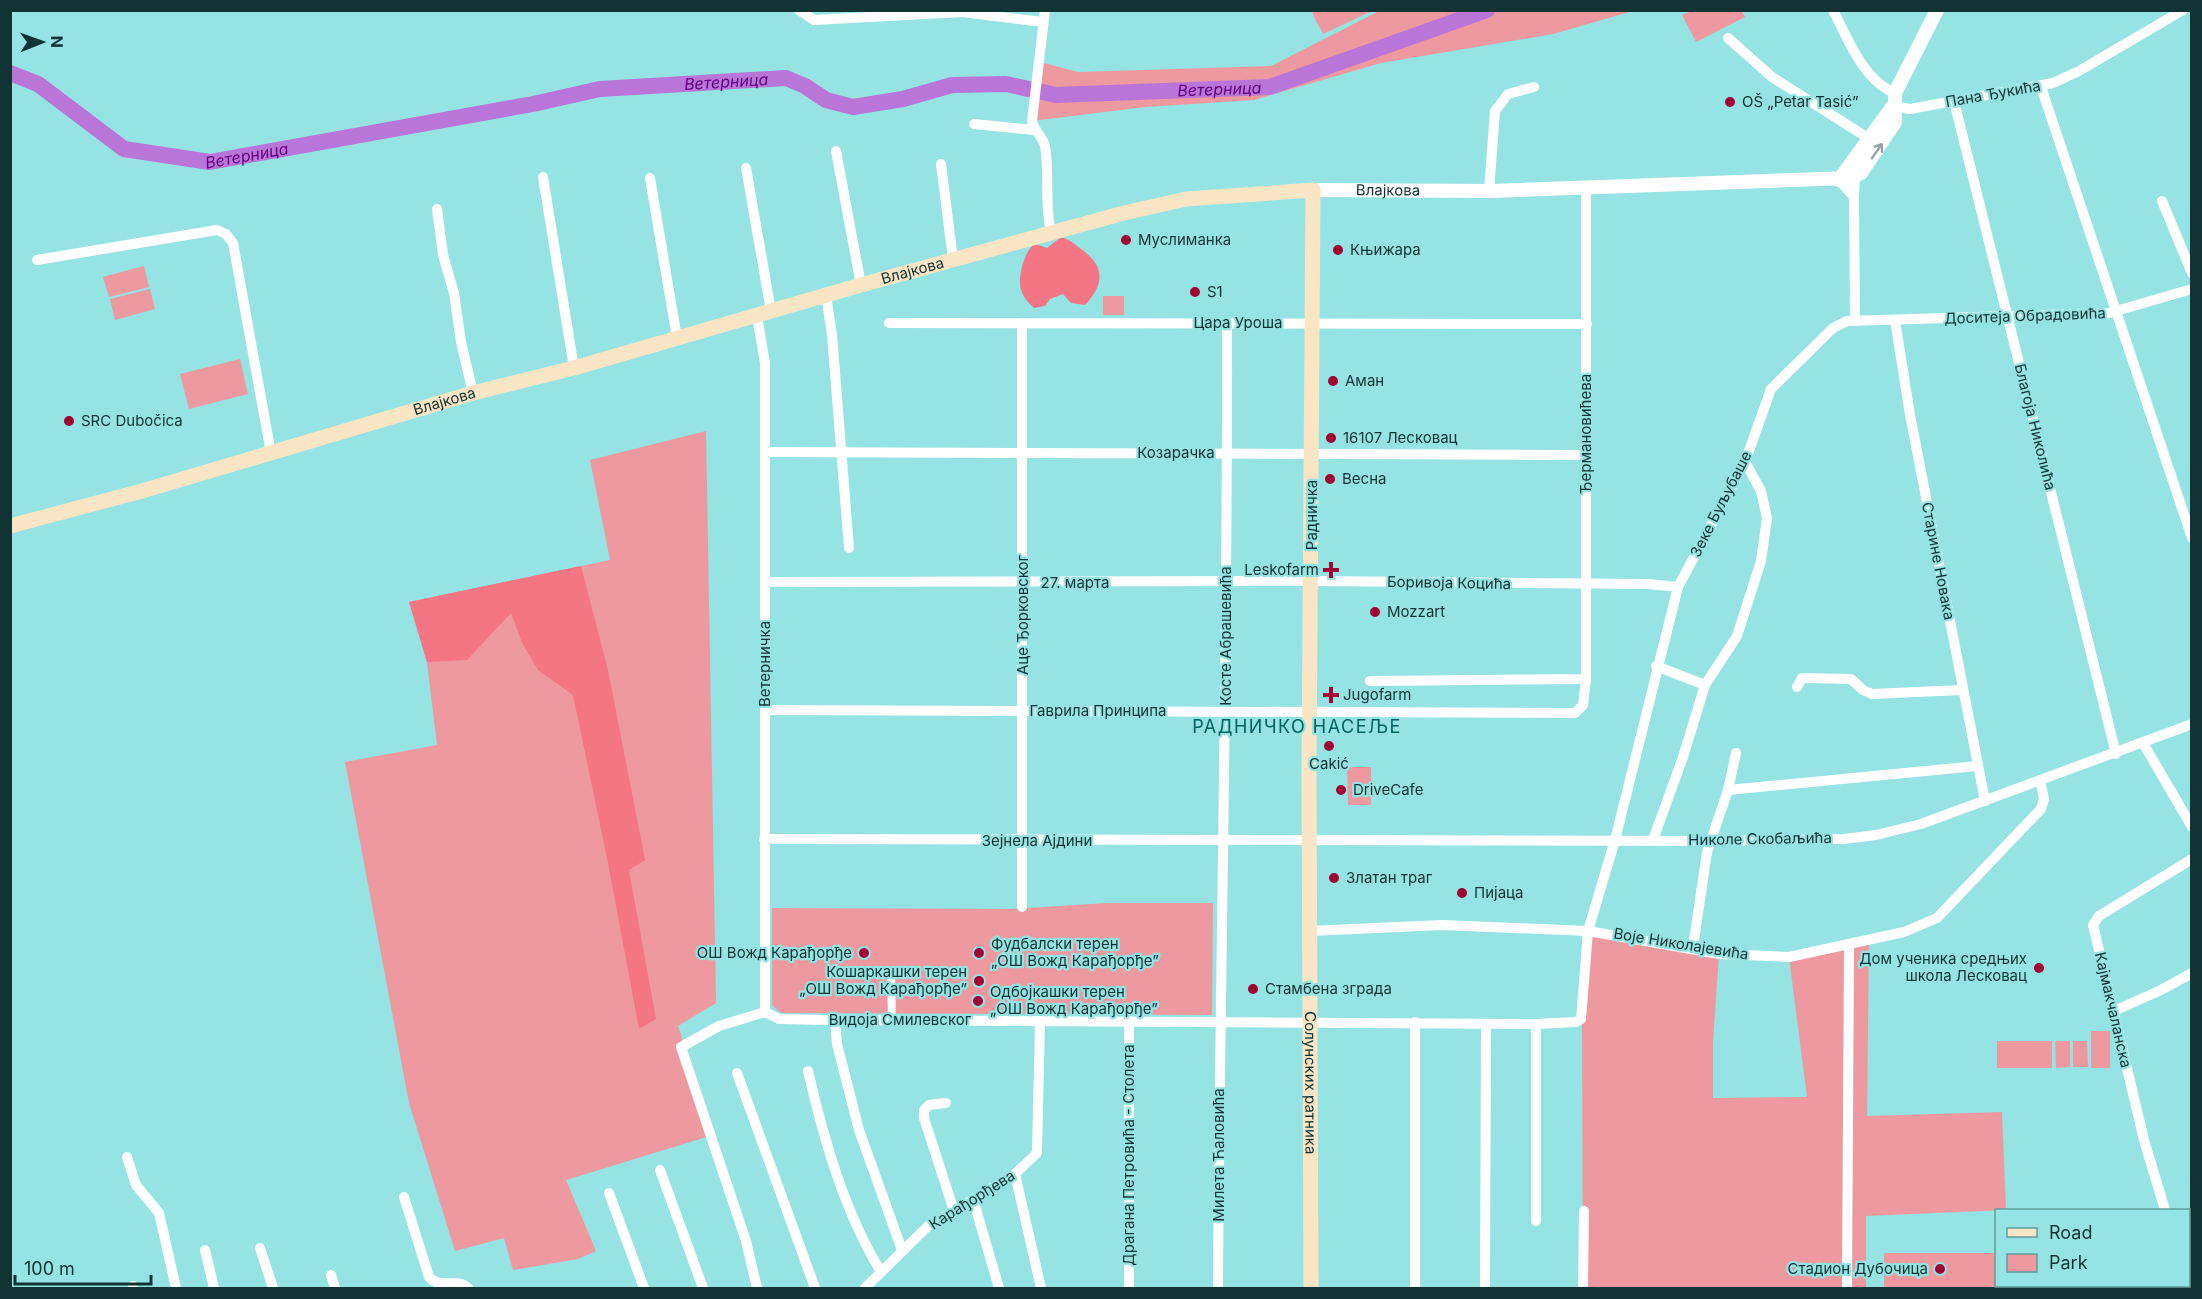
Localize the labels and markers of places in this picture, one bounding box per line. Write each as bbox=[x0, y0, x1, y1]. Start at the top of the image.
place label: OŠ „Petar Tasić” bbox=[1742, 92, 1859, 111]
marker: OŠ „Petar Tasić” bbox=[1723, 95, 1737, 109]
place label: Муслиманка bbox=[1138, 230, 1231, 249]
marker: Муслиманка bbox=[1119, 233, 1133, 247]
place label: Књижара bbox=[1350, 240, 1421, 259]
marker: Књижара bbox=[1331, 243, 1345, 257]
place label: S1 bbox=[1207, 282, 1223, 301]
marker: S1 bbox=[1188, 285, 1202, 299]
place label: Аман bbox=[1345, 371, 1384, 390]
marker: Аман bbox=[1326, 374, 1340, 388]
place label: SRC Dubočica bbox=[81, 411, 183, 430]
marker: SRC Dubočica bbox=[62, 414, 76, 428]
place label: 16107 Лесковац bbox=[1343, 428, 1458, 447]
marker: 16107 Лесковац bbox=[1324, 431, 1338, 445]
place label: Весна bbox=[1342, 469, 1386, 488]
marker: Весна bbox=[1323, 472, 1337, 486]
place label: Leskofarm bbox=[1244, 560, 1319, 579]
marker: Leskofarm bbox=[1324, 563, 1338, 577]
place label: Mozzart bbox=[1387, 602, 1445, 621]
marker: Mozzart bbox=[1368, 605, 1382, 619]
place label: Jugofarm bbox=[1343, 685, 1411, 704]
marker: Jugofarm bbox=[1324, 688, 1338, 702]
marker: Cakić bbox=[1322, 739, 1336, 753]
place label: Cakić bbox=[1309, 754, 1349, 773]
place label: DriveCafe bbox=[1353, 780, 1423, 799]
marker: DriveCafe bbox=[1334, 783, 1348, 797]
place label: Златан траг bbox=[1346, 868, 1433, 887]
marker: Златан траг bbox=[1327, 871, 1341, 885]
place label: Пијаца bbox=[1474, 883, 1523, 902]
marker: Пијаца bbox=[1455, 886, 1469, 900]
place label: Фудбалски терен „ОШ Вожд Карађорђе” bbox=[991, 934, 1159, 970]
place label: ОШ Вожд Карађорђе bbox=[697, 943, 852, 962]
marker: ОШ Вожд Карађорђе bbox=[857, 946, 871, 960]
marker: Фудбалски терен „ОШ Вожд Карађорђе” bbox=[972, 946, 986, 960]
place label: Дом ученика средњих школа Лесковац bbox=[1859, 949, 2027, 985]
marker: Дом ученика средњих школа Лесковац bbox=[2032, 961, 2046, 975]
place label: Кошаркашки терен „ОШ Вожд Карађорђе” bbox=[799, 962, 967, 998]
marker: Кошаркашки терен „ОШ Вожд Карађорђе” bbox=[972, 974, 986, 988]
place label: Стамбена зграда bbox=[1265, 979, 1392, 998]
place label: Одбојкашки терен „ОШ Вожд Карађорђе” bbox=[990, 982, 1158, 1018]
marker: Стамбена зграда bbox=[1246, 982, 1260, 996]
marker: Одбојкашки терен „ОШ Вожд Карађорђе” bbox=[971, 994, 985, 1008]
place label: Стадион Дубочица bbox=[1788, 1259, 1928, 1278]
marker: Стадион Дубочица bbox=[1933, 1262, 1947, 1276]

